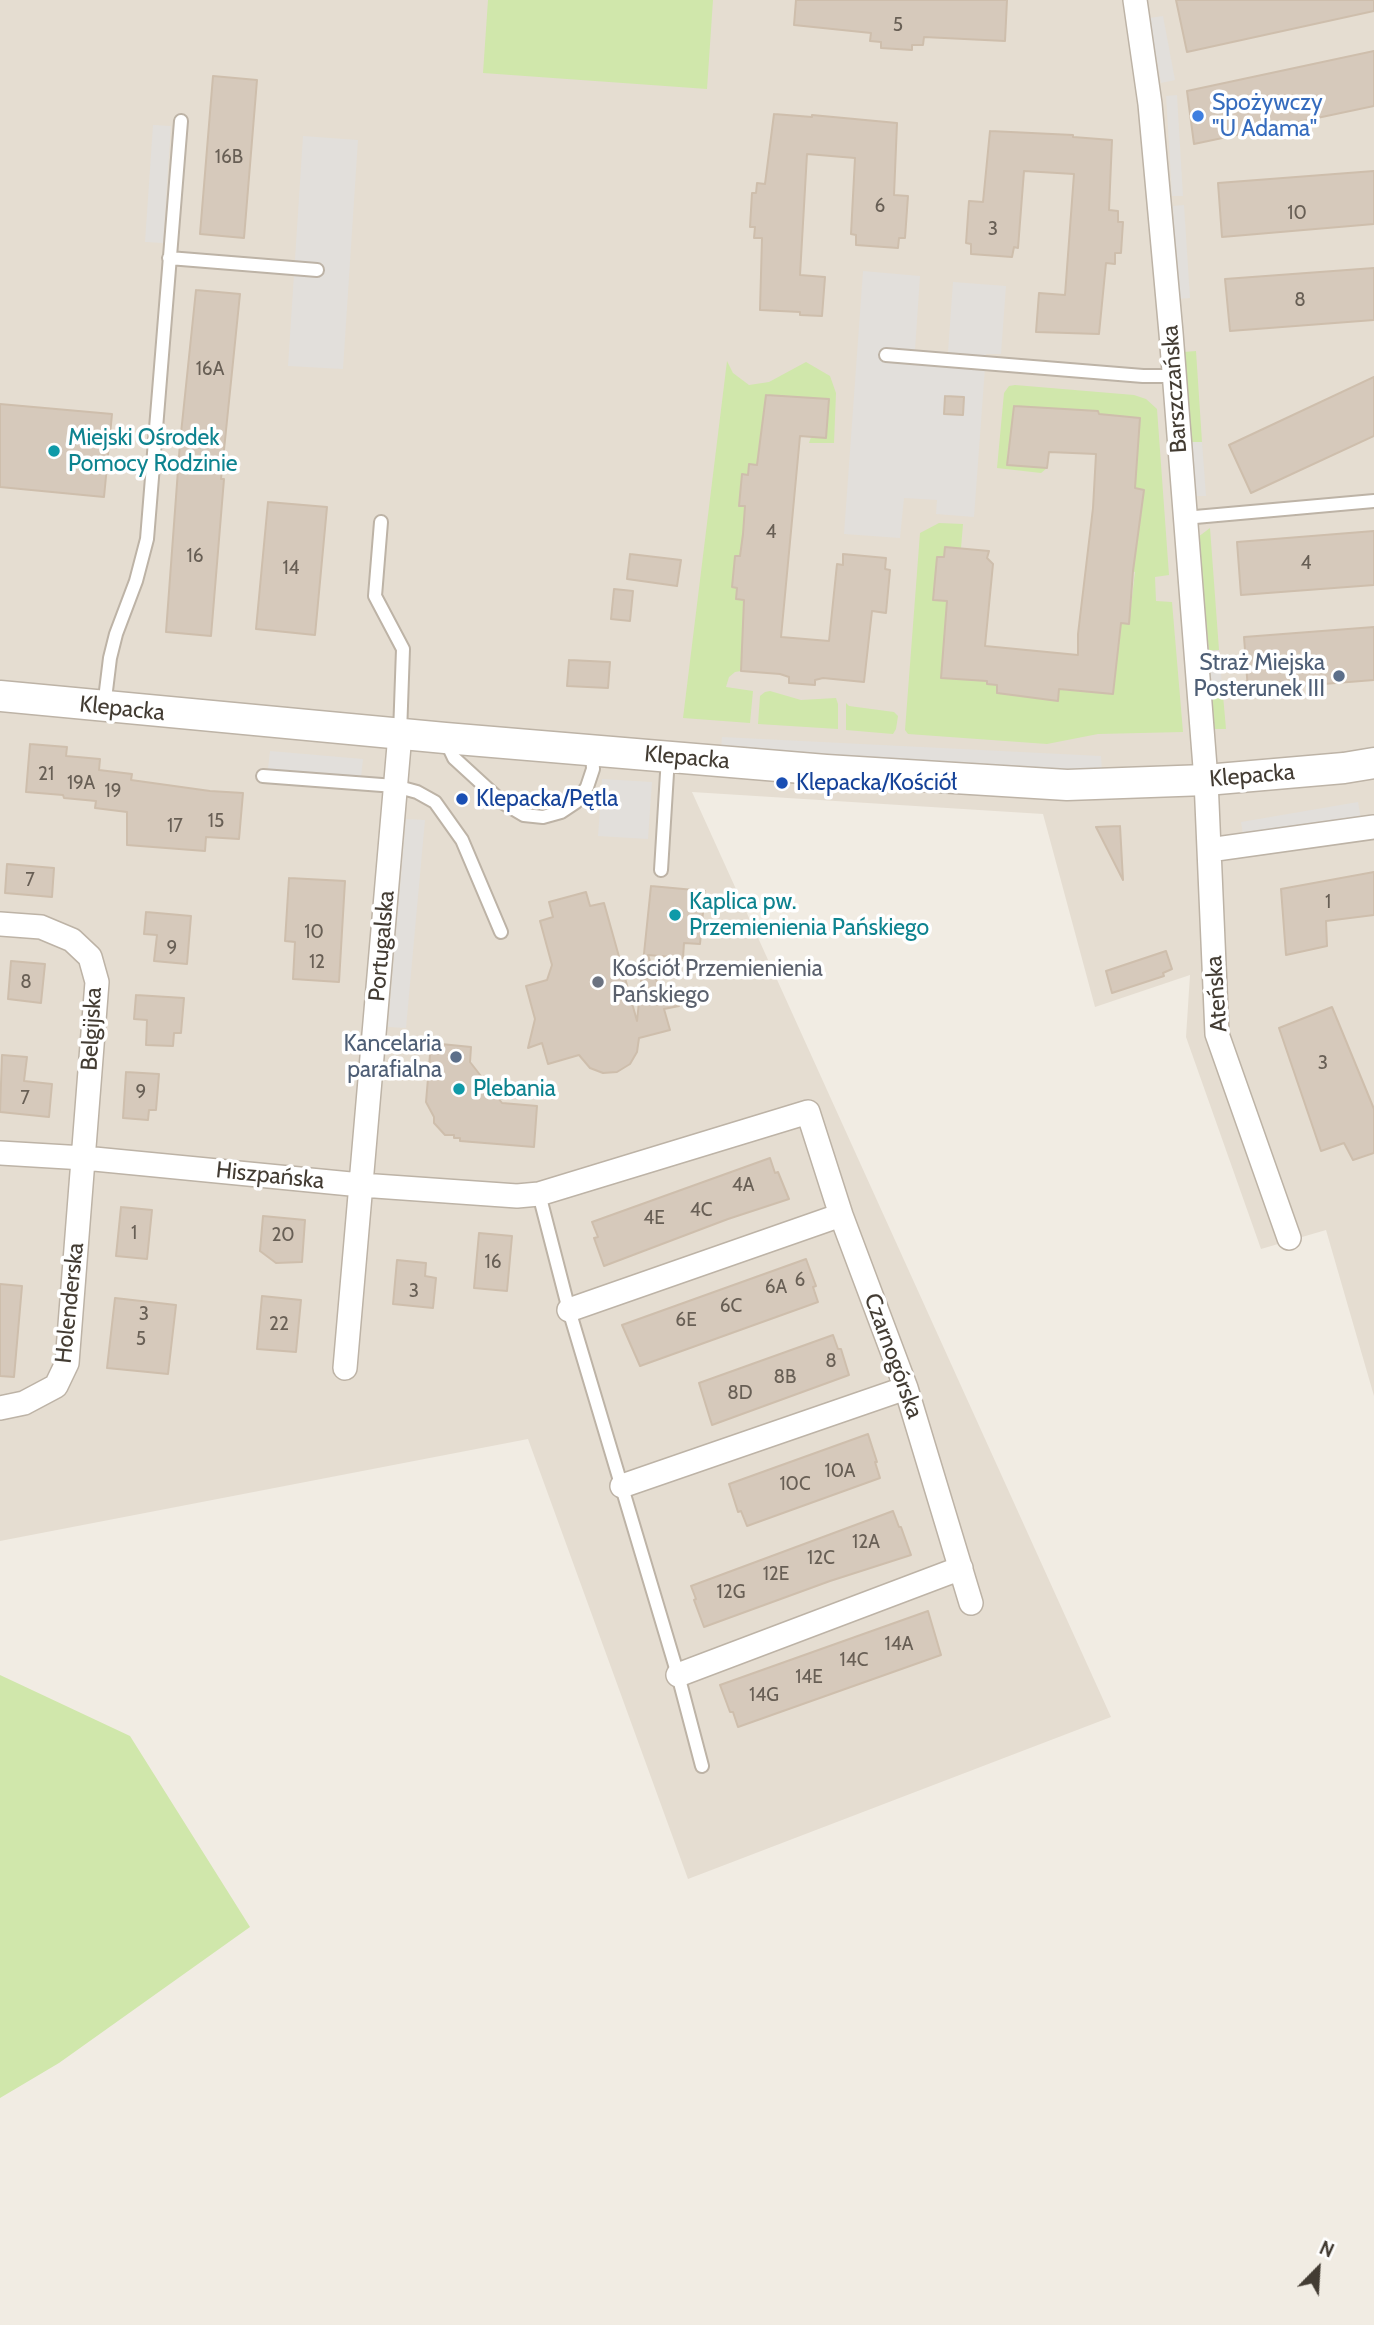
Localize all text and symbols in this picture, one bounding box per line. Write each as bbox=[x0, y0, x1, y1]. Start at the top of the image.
house number: 5 bbox=[893, 14, 903, 36]
place label: Spożywczy "U Adama" bbox=[1212, 89, 1323, 143]
marker: Spożywczy "U Adama" bbox=[1190, 108, 1206, 124]
house number: 16B bbox=[215, 146, 243, 168]
house number: 6 bbox=[875, 195, 885, 217]
house number: 10 bbox=[1287, 202, 1307, 224]
house number: 3 bbox=[988, 218, 998, 240]
house number: 8 bbox=[1294, 289, 1306, 311]
street label: Barszczańska bbox=[1157, 324, 1193, 454]
house number: 16A bbox=[196, 358, 224, 380]
place label: Miejski Ośrodek Pomocy Rodzinie bbox=[68, 424, 238, 478]
marker: Miejski Ośrodek Pomocy Rodzinie bbox=[46, 443, 62, 459]
house number: 4 bbox=[766, 521, 776, 543]
house number: 16 bbox=[187, 545, 203, 567]
house number: 4 bbox=[1301, 552, 1311, 574]
house number: 14 bbox=[282, 557, 300, 579]
place label: Straż Miejska Posterunek III bbox=[1194, 649, 1325, 703]
marker: Straż Miejska Posterunek III bbox=[1331, 668, 1347, 684]
street label: Klepacka bbox=[78, 691, 166, 727]
street label: Klepacka bbox=[643, 741, 731, 775]
street label: Klepacka bbox=[1208, 759, 1296, 793]
house number: 21 bbox=[38, 763, 54, 785]
place label: Klepacka/Kościół bbox=[796, 769, 957, 797]
house number: 19A bbox=[67, 772, 95, 794]
marker: Klepacka/Kościół bbox=[774, 775, 790, 791]
house number: 19 bbox=[105, 780, 121, 802]
place label: Klepacka/Pętla bbox=[476, 785, 618, 813]
marker: Klepacka/Pętla bbox=[454, 791, 470, 807]
house number: 15 bbox=[208, 810, 224, 832]
house number: 17 bbox=[167, 815, 183, 837]
house number: 7 bbox=[25, 869, 35, 891]
place label: Kaplica pw. Przemienienia Pańskiego bbox=[689, 888, 929, 942]
street label: Portugalska bbox=[363, 889, 401, 1003]
house number: 1 bbox=[1325, 891, 1331, 913]
marker: Kaplica pw. Przemienienia Pańskiego bbox=[667, 907, 683, 923]
house number: 10 bbox=[304, 921, 324, 943]
house number: 9 bbox=[167, 937, 177, 959]
house number: 12 bbox=[309, 951, 325, 973]
place label: Kościół Przemienienia Pańskiego bbox=[612, 955, 823, 1009]
street label: Ateńska bbox=[1201, 955, 1233, 1033]
house number: 8 bbox=[20, 971, 32, 993]
marker: Kościół Przemienienia Pańskiego bbox=[590, 974, 606, 990]
street label: Belgijska bbox=[76, 987, 108, 1071]
place label: Kancelaria parafialna bbox=[343, 1030, 442, 1084]
marker: Kancelaria parafialna bbox=[448, 1049, 464, 1065]
house number: 3 bbox=[1318, 1052, 1328, 1074]
place label: Plebania bbox=[473, 1075, 556, 1103]
house number: 9 bbox=[136, 1081, 146, 1103]
marker: Plebania bbox=[451, 1081, 467, 1097]
house number: 7 bbox=[20, 1087, 30, 1109]
street label: Hiszpańska bbox=[214, 1157, 326, 1195]
house number: 4A bbox=[732, 1174, 754, 1196]
house number: 4C bbox=[690, 1199, 712, 1221]
house number: 4E bbox=[643, 1207, 665, 1229]
house number: 1 bbox=[131, 1222, 137, 1244]
house number: 20 bbox=[271, 1224, 295, 1246]
street label: Holenderska bbox=[50, 1241, 90, 1365]
house number: 16 bbox=[485, 1251, 501, 1273]
house number: 6 bbox=[795, 1269, 805, 1291]
house number: 6A bbox=[765, 1276, 787, 1298]
house number: 3 bbox=[409, 1280, 419, 1302]
street label: Czarnogórska bbox=[858, 1290, 928, 1422]
house number: 6C bbox=[720, 1295, 742, 1317]
house number: 3 bbox=[139, 1303, 149, 1325]
house number: 6E bbox=[675, 1309, 697, 1331]
house number: 22 bbox=[269, 1313, 289, 1335]
house number: 5 bbox=[136, 1328, 146, 1350]
house number: 8 bbox=[825, 1350, 837, 1372]
house number: 8B bbox=[774, 1366, 796, 1388]
house number: 8D bbox=[727, 1382, 753, 1404]
house number: 10A bbox=[825, 1460, 855, 1482]
house number: 10C bbox=[779, 1473, 811, 1495]
house number: 12A bbox=[852, 1531, 880, 1553]
house number: 12C bbox=[807, 1547, 835, 1569]
house number: 12E bbox=[763, 1563, 789, 1585]
house number: 12G bbox=[717, 1581, 745, 1603]
house number: 14A bbox=[885, 1633, 913, 1655]
house number: 14C bbox=[840, 1649, 868, 1671]
house number: 14E bbox=[795, 1666, 823, 1688]
house number: 14G bbox=[749, 1684, 779, 1706]
north arrow bbox=[1283, 2234, 1353, 2304]
text: N bbox=[1316, 2236, 1338, 2263]

